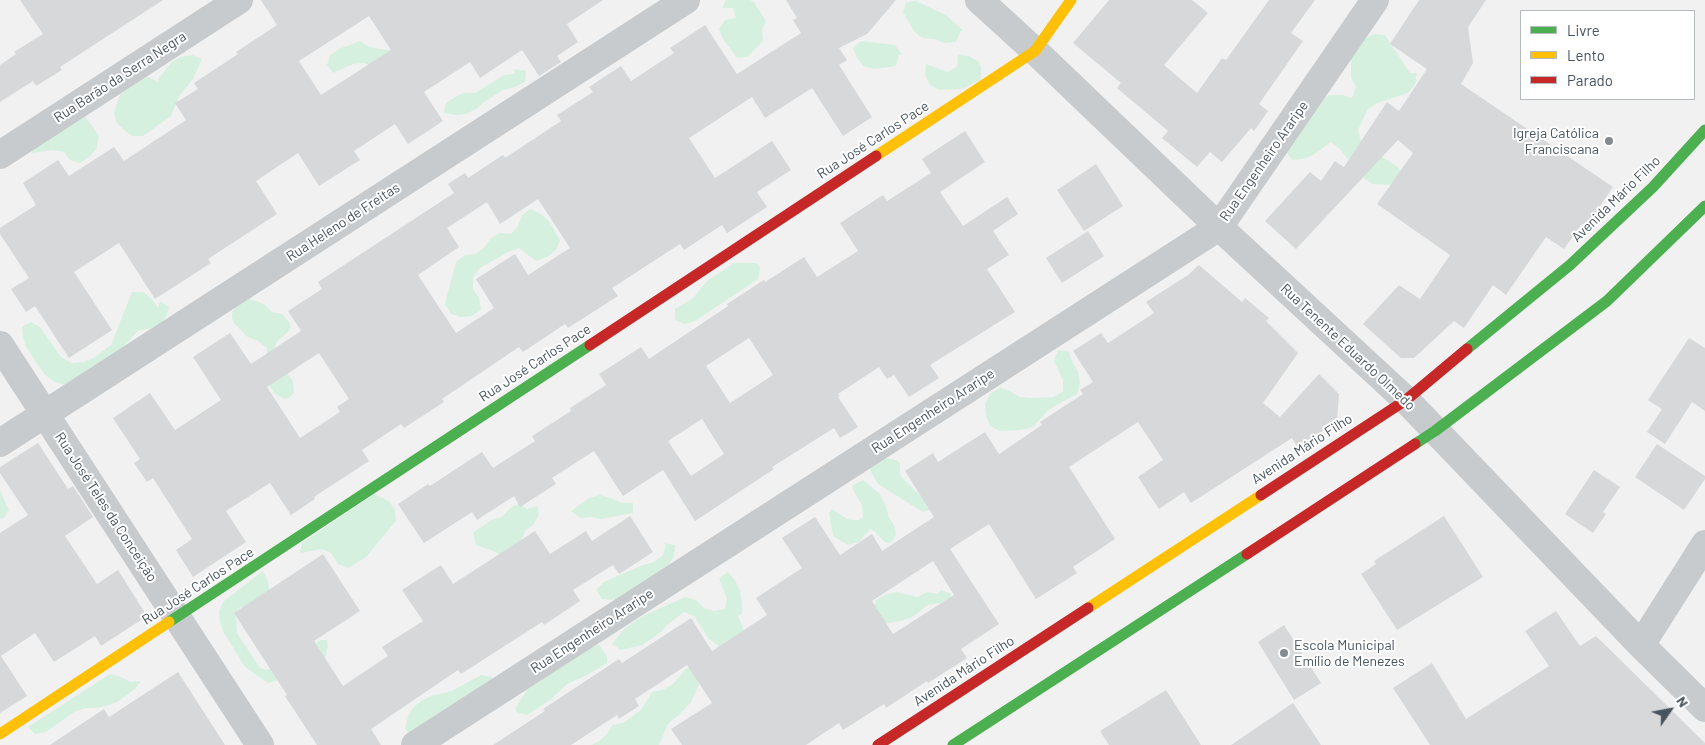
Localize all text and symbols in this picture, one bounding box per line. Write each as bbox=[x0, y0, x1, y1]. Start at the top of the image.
legend bbox=[1520, 10, 1695, 100]
text: Livre bbox=[1567, 21, 1600, 39]
street label: Rua Barão da Serra Negra bbox=[51, 28, 189, 126]
text: Lento bbox=[1567, 46, 1605, 64]
text: Parado bbox=[1567, 71, 1613, 89]
street label: Rua José Carlos Pace bbox=[814, 98, 932, 182]
street label: Rua Engenheiro Araripe bbox=[1216, 98, 1312, 224]
place label: Igreja Católica Franciscana bbox=[1513, 125, 1599, 158]
marker: Igreja Católica Franciscana bbox=[1603, 135, 1615, 147]
street label: Avenida Mário Filho bbox=[1568, 152, 1664, 246]
street label: Rua Heleno de Freitas bbox=[283, 179, 403, 265]
street label: Rua Tenente Eduardo Olmedo bbox=[1277, 280, 1419, 414]
street label: Rua José Carlos Pace bbox=[476, 321, 594, 405]
street label: Rua Engenheiro Araripe bbox=[868, 365, 998, 457]
street label: Avenida Mário Filho bbox=[1248, 410, 1356, 488]
street label: Rua José Teles da Conceição bbox=[51, 429, 161, 585]
street label: Rua José Carlos Pace bbox=[139, 544, 257, 628]
street label: Rua Engenheiro Araripe bbox=[527, 585, 657, 677]
street label: Avenida Mário Filho bbox=[910, 632, 1018, 710]
place label: Escola Municipal Emílio de Menezes bbox=[1294, 637, 1405, 670]
marker: Escola Municipal Emílio de Menezes bbox=[1278, 647, 1290, 659]
north arrow bbox=[1645, 685, 1695, 735]
text: N bbox=[1673, 693, 1693, 710]

